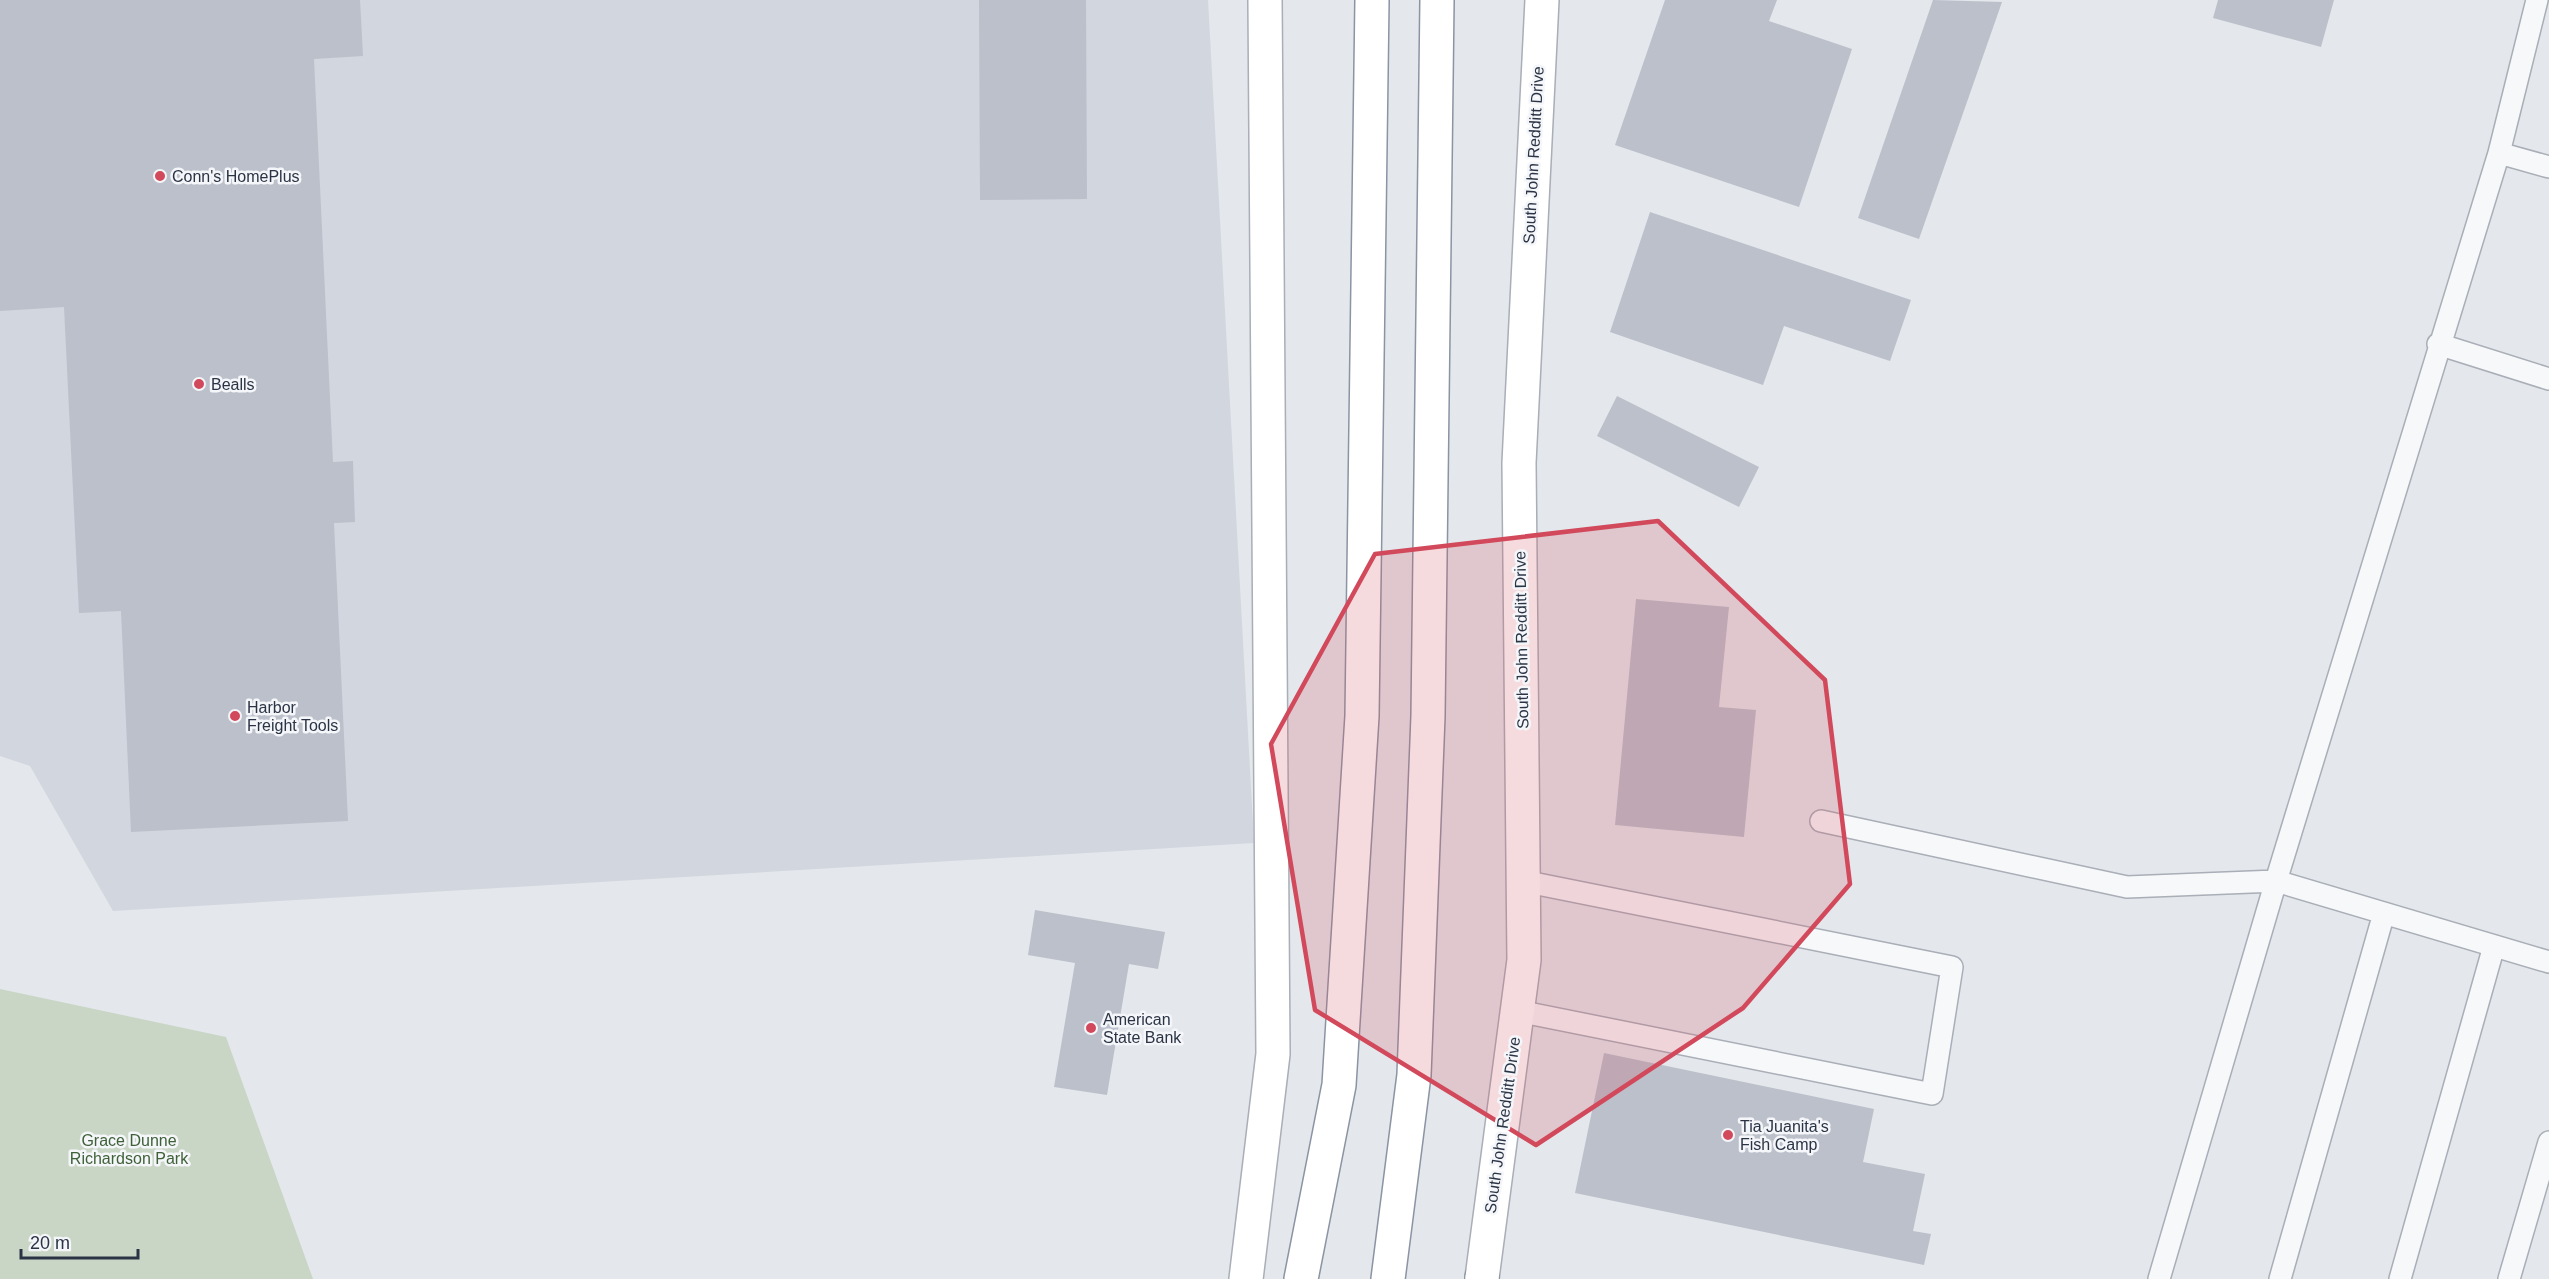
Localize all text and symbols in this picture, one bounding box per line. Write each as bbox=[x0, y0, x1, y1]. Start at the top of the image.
street label: South John Redditt Drive bbox=[1520, 66, 1547, 244]
place label: Conn's HomePlus bbox=[172, 168, 300, 185]
marker: Conn's HomePlus bbox=[153, 169, 167, 183]
place label: Bealls bbox=[211, 376, 255, 393]
marker: Bealls bbox=[192, 377, 206, 391]
street label: South John Redditt Drive bbox=[1511, 551, 1532, 729]
place label: Harbor Freight Tools bbox=[247, 699, 338, 734]
marker: Harbor Freight Tools bbox=[228, 709, 242, 723]
place label: American State Bank bbox=[1103, 1011, 1182, 1046]
marker: American State Bank bbox=[1084, 1021, 1098, 1035]
street label: South John Redditt Drive bbox=[1482, 1036, 1523, 1214]
place label: Tia Juanita's Fish Camp bbox=[1740, 1118, 1829, 1153]
marker: Tia Juanita's Fish Camp bbox=[1721, 1128, 1735, 1142]
park label: Grace Dunne Richardson Park bbox=[70, 1132, 189, 1167]
scale bar bbox=[21, 1222, 138, 1260]
text: 20 m bbox=[30, 1233, 70, 1253]

